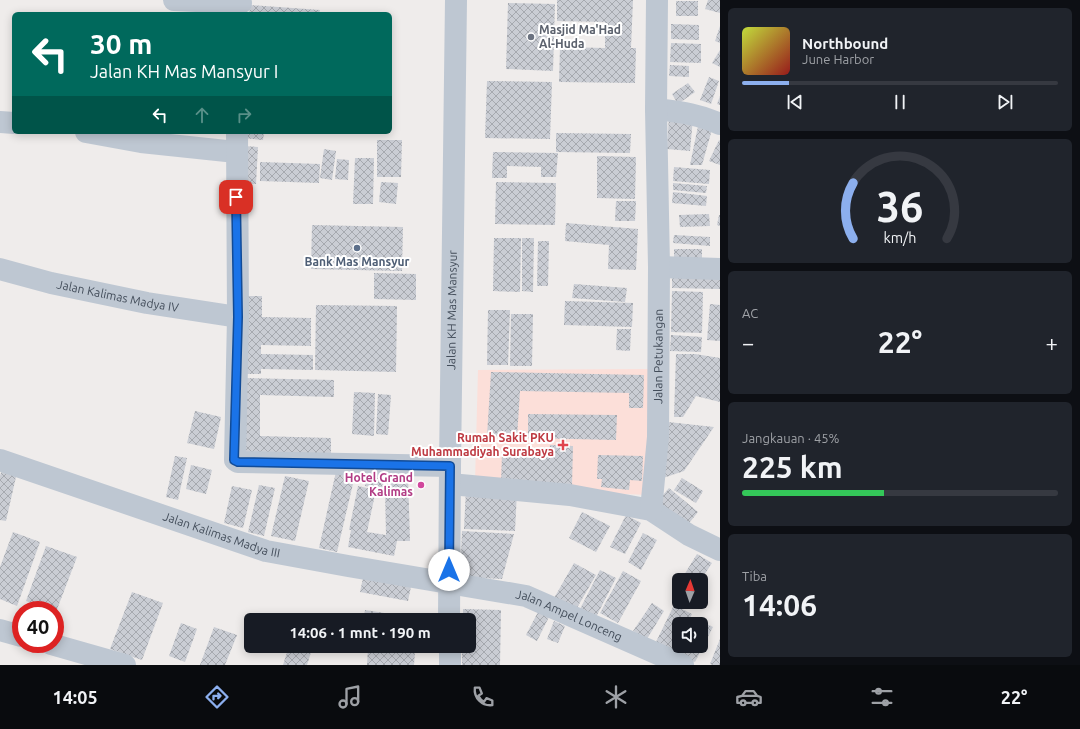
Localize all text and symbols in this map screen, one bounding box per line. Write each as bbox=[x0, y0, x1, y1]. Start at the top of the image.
place label: Masjid Ma'Had Al-Huda bbox=[539, 23, 621, 50]
icon: left bbox=[24, 28, 76, 80]
text: 30 m bbox=[90, 28, 152, 59]
marker: Masjid Ma'Had Al-Huda bbox=[526, 32, 536, 42]
text: Northbound bbox=[802, 35, 888, 52]
text: June Harbor bbox=[802, 52, 874, 66]
text: Jalan KH Mas Mansyur I bbox=[90, 61, 278, 81]
icon: previous bbox=[784, 91, 806, 113]
icon: pause bbox=[889, 91, 911, 113]
icon: next bbox=[994, 91, 1016, 113]
icon: left bbox=[149, 104, 171, 126]
icon: ahead bbox=[191, 104, 213, 126]
icon: right bbox=[233, 104, 255, 126]
pin bbox=[219, 180, 253, 214]
text: 36 bbox=[877, 183, 923, 230]
icon: arrive bbox=[225, 186, 247, 208]
text: km/h bbox=[884, 230, 916, 246]
marker: Bank Mas Mansyur bbox=[352, 243, 362, 253]
street label: Jalan KH Mas Mansyur bbox=[444, 250, 459, 370]
place label: Bank Mas Mansyur bbox=[305, 255, 410, 268]
street label: Jalan Kalimas Madya IV bbox=[56, 277, 180, 314]
text: AC bbox=[742, 306, 758, 320]
street label: Jalan Petukangan bbox=[651, 309, 665, 404]
text: 22° bbox=[878, 325, 922, 359]
text: − bbox=[742, 330, 754, 355]
text: + bbox=[1046, 330, 1058, 355]
place label: Rumah Sakit PKU Muhammadiyah Surabaya bbox=[411, 431, 554, 458]
text: Jangkauan · 45% bbox=[742, 431, 840, 445]
marker: Rumah Sakit PKU Muhammadiyah Surabaya bbox=[557, 439, 569, 451]
text: 225 km bbox=[742, 450, 843, 484]
place label: Hotel Grand Kalimas bbox=[345, 471, 413, 498]
marker: Hotel Grand Kalimas bbox=[416, 480, 426, 490]
street label: Jalan Kalimas Madya III bbox=[161, 509, 281, 559]
position arrow bbox=[428, 549, 470, 591]
text: Tiba bbox=[742, 569, 767, 583]
north arrow bbox=[672, 573, 708, 609]
map controls bbox=[672, 573, 708, 653]
street label: Jalan Ampel Lonceng bbox=[515, 587, 624, 643]
text: 14:06 bbox=[742, 588, 817, 622]
speed limit sign: 40 bbox=[12, 601, 64, 653]
button: sound bbox=[672, 617, 708, 653]
text: 14:06 · 1 mnt · 190 m bbox=[289, 624, 431, 641]
icon: directions bbox=[203, 683, 231, 711]
icon: music bbox=[336, 683, 364, 711]
icon: phone bbox=[469, 683, 497, 711]
icon: climate bbox=[602, 683, 630, 711]
icon: car bbox=[735, 683, 763, 711]
icon: filters bbox=[868, 683, 896, 711]
text: 14:05 bbox=[53, 687, 98, 707]
text: 22° bbox=[1001, 687, 1027, 707]

